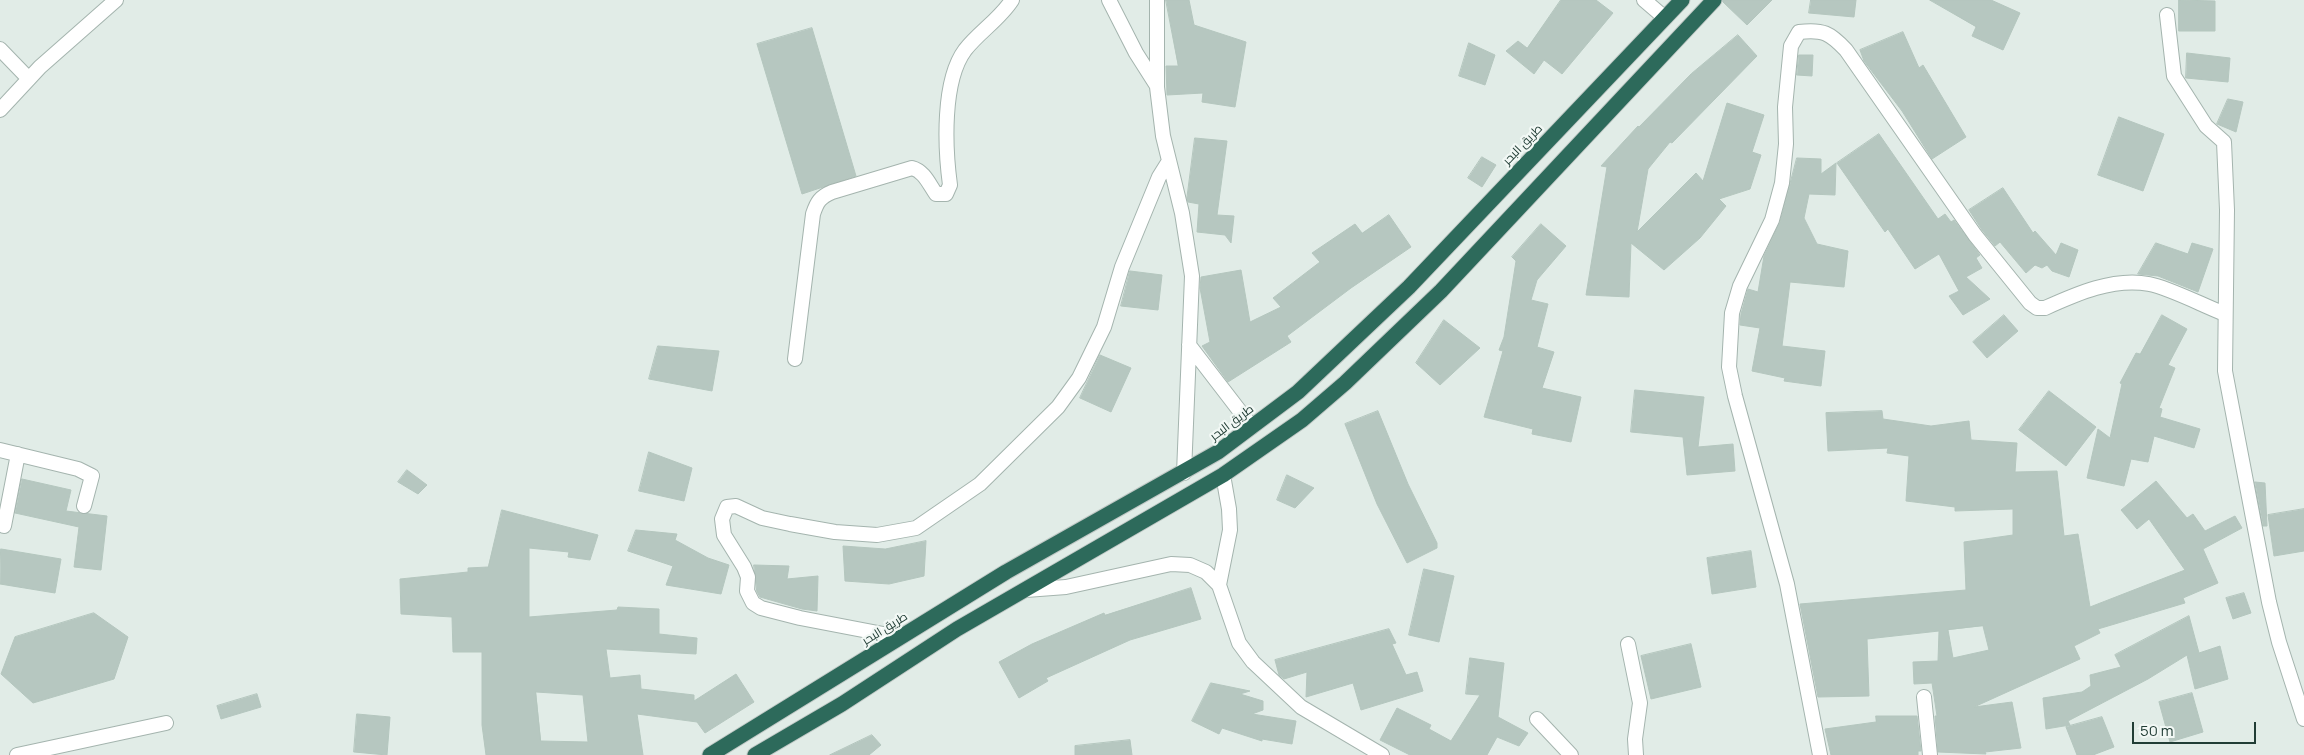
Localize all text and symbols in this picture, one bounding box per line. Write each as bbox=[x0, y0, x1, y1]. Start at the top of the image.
street label: طريق البحر bbox=[1500, 122, 1546, 168]
street label: طريق البحر bbox=[1207, 402, 1257, 444]
street label: طريق البحر bbox=[860, 609, 910, 649]
scale bar bbox=[2134, 712, 2258, 744]
text: 50 m bbox=[2140, 720, 2174, 741]

